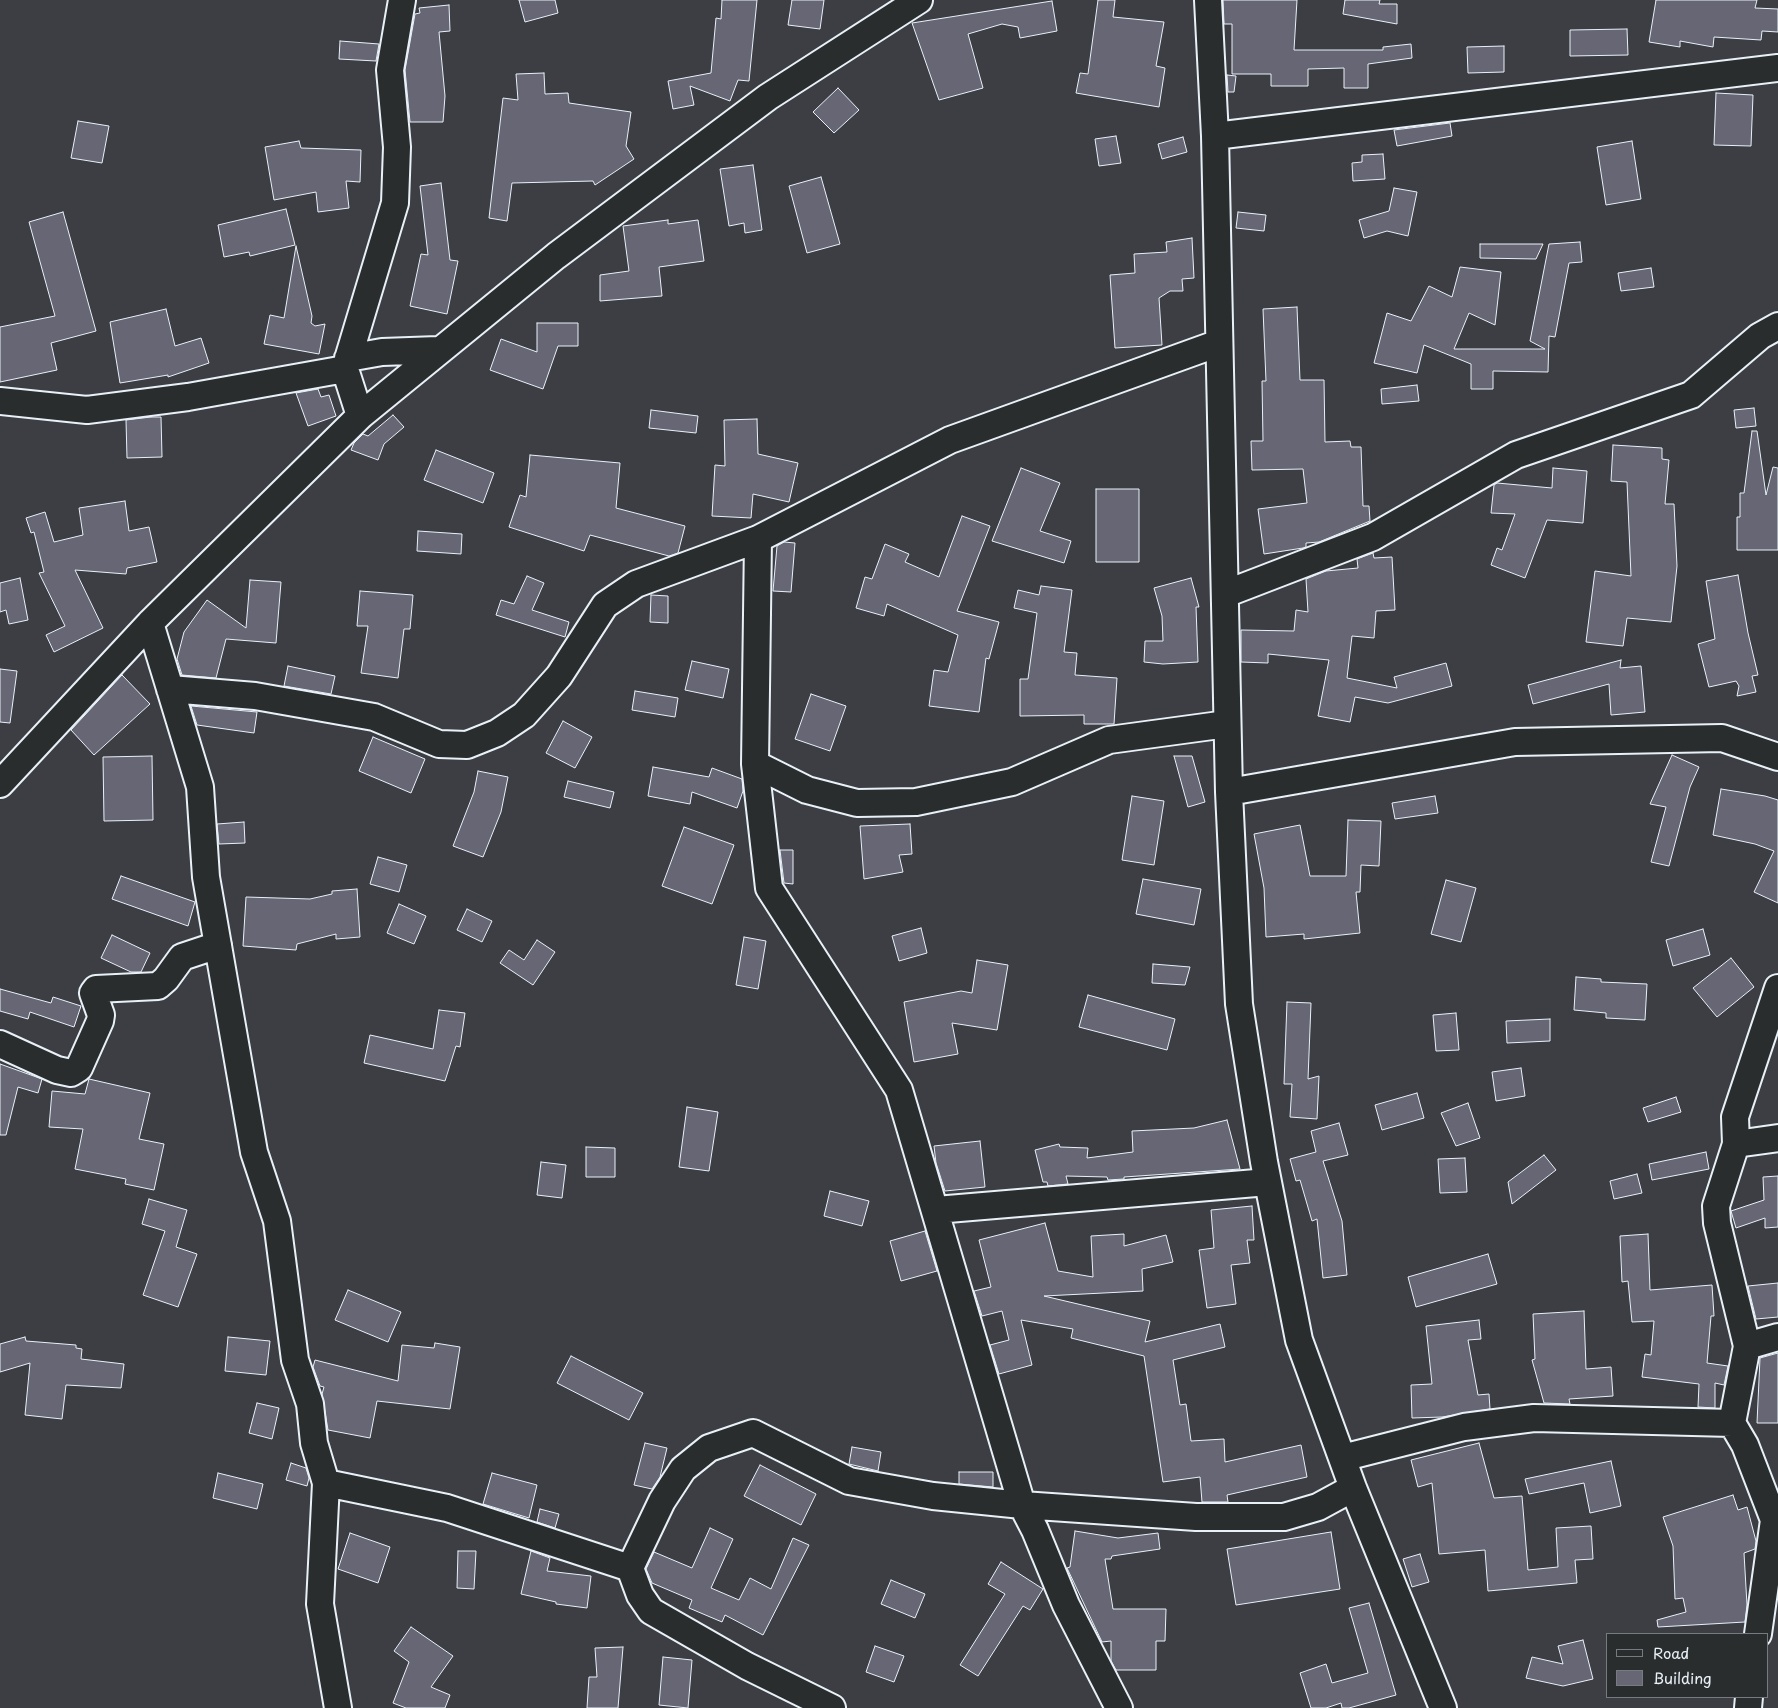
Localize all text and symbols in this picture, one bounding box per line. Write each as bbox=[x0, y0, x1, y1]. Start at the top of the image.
legend bbox=[1606, 1633, 1768, 1698]
text: Road bbox=[1653, 1641, 1689, 1664]
text: Building bbox=[1653, 1666, 1712, 1689]

